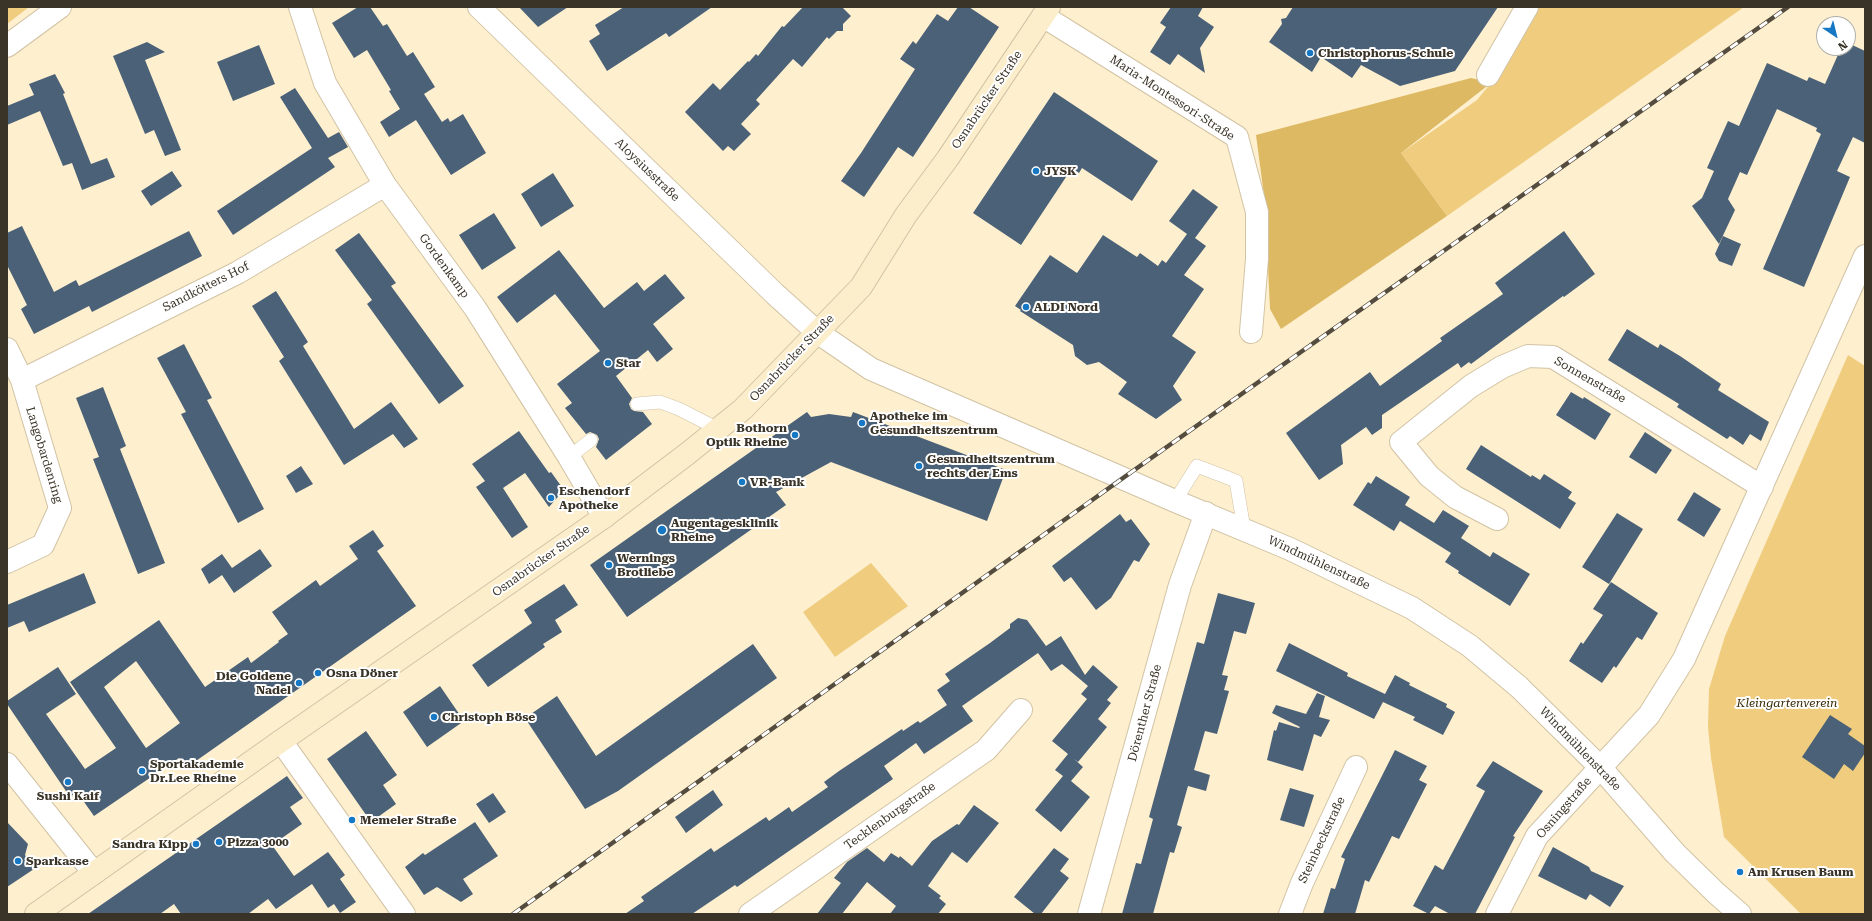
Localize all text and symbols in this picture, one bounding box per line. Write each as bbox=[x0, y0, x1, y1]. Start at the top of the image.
north arrow bbox=[1816, 16, 1856, 56]
text: N bbox=[1835, 38, 1850, 53]
place label: Christophorus-Schule bbox=[1318, 46, 1453, 60]
street label: Osnabrücker Straße bbox=[949, 48, 1025, 152]
marker: Christophorus-Schule bbox=[1305, 48, 1315, 58]
street label: Maria-Montessori-Straße bbox=[1107, 52, 1237, 144]
street label: Aloysiusstraße bbox=[612, 135, 682, 205]
place label: JYSK bbox=[1044, 164, 1076, 178]
marker: JYSK bbox=[1031, 166, 1041, 176]
street label: Gordenkamp bbox=[416, 231, 472, 301]
street label: Sandkötters Hof bbox=[160, 259, 252, 315]
place label: ALDI Nord bbox=[1034, 300, 1098, 314]
marker: ALDI Nord bbox=[1021, 302, 1031, 312]
street label: Osnabrücker Straße bbox=[747, 311, 837, 405]
street label: Sonnenstraße bbox=[1552, 354, 1628, 406]
place label: Star bbox=[616, 356, 641, 370]
marker: Star bbox=[603, 358, 613, 368]
street label: Langobardenring bbox=[23, 405, 65, 505]
place label: Apotheke im Gesundheitszentrum bbox=[870, 409, 998, 437]
marker: Apotheke im Gesundheitszentrum bbox=[857, 418, 867, 428]
place label: Bothorn Optik Rheine bbox=[706, 421, 787, 449]
marker: Bothorn Optik Rheine bbox=[790, 430, 800, 440]
place label: Gesundheitszentrum rechts der Ems bbox=[927, 452, 1055, 480]
marker: Gesundheitszentrum rechts der Ems bbox=[914, 461, 924, 471]
place label: VR-Bank bbox=[750, 475, 805, 489]
marker: VR-Bank bbox=[737, 477, 747, 487]
place label: Eschendorf Apotheke bbox=[559, 484, 629, 512]
marker: Eschendorf Apotheke bbox=[546, 493, 556, 503]
place label: Augentagesklinik Rheine bbox=[671, 516, 778, 544]
street label: Osnabrücker Straße bbox=[490, 522, 592, 600]
marker: Augentagesklinik Rheine bbox=[656, 524, 668, 536]
street label: Windmühlenstraße bbox=[1266, 533, 1372, 593]
place label: Wernings Brotliebe bbox=[617, 551, 675, 579]
marker: Wernings Brotliebe bbox=[604, 560, 614, 570]
street label: Dörenther Straße bbox=[1125, 663, 1165, 763]
place label: Osna Döner bbox=[326, 666, 398, 680]
marker: Osna Döner bbox=[313, 668, 323, 678]
place label: Die Goldene Nadel bbox=[216, 669, 291, 697]
marker: Die Goldene Nadel bbox=[294, 678, 304, 688]
park label: Kleingartenverein bbox=[1737, 696, 1837, 710]
street label: Windmühlenstraße bbox=[1536, 704, 1624, 794]
place label: Christoph Böse bbox=[442, 710, 535, 724]
marker: Christoph Böse bbox=[429, 712, 439, 722]
place label: Sportakademie Dr.Lee Rheine bbox=[150, 757, 244, 785]
marker: Sportakademie Dr.Lee Rheine bbox=[137, 766, 147, 776]
street label: Osningstraße bbox=[1533, 774, 1595, 842]
marker: Sushi Kaif bbox=[63, 777, 73, 787]
street label: Tecklenburgstraße bbox=[842, 779, 938, 853]
place label: Sushi Kaif bbox=[37, 789, 99, 803]
street label: Steinbeckstraße bbox=[1296, 794, 1348, 886]
place label: Memeler Straße bbox=[360, 813, 456, 827]
marker: Memeler Straße bbox=[347, 815, 357, 825]
place label: Pizza 3000 bbox=[227, 835, 289, 849]
place label: Sandra Kipp bbox=[112, 837, 188, 851]
marker: Pizza 3000 bbox=[214, 837, 224, 847]
marker: Sandra Kipp bbox=[191, 839, 201, 849]
place label: Sparkasse bbox=[26, 854, 89, 868]
marker: Sparkasse bbox=[13, 856, 23, 866]
place label: Am Krusen Baum bbox=[1748, 865, 1854, 879]
marker: Am Krusen Baum bbox=[1735, 867, 1745, 877]

